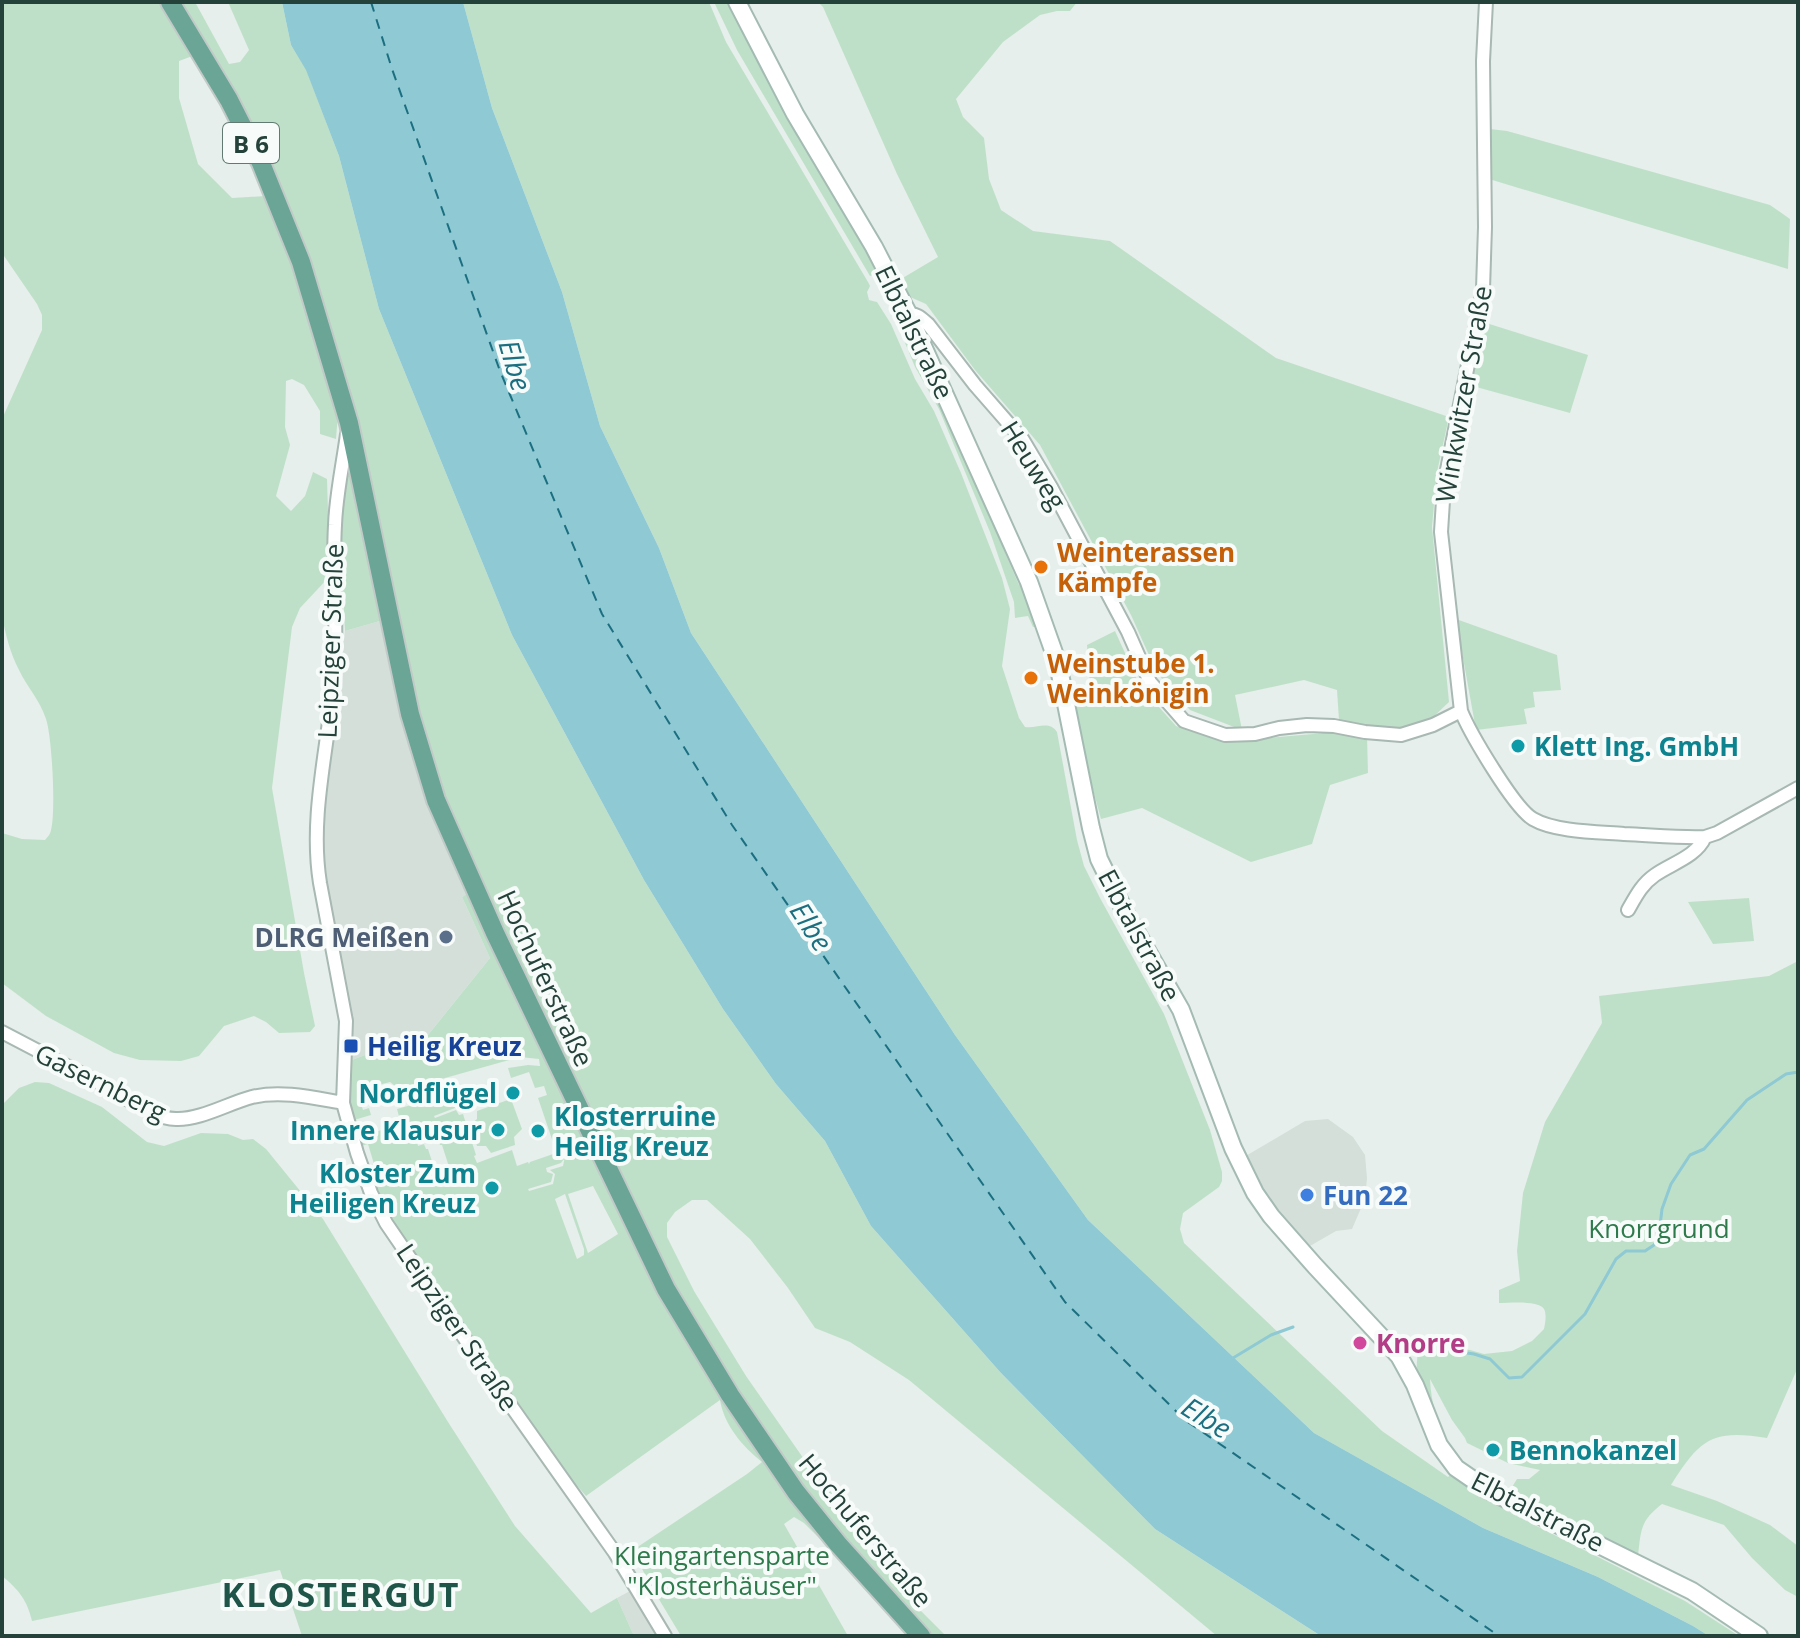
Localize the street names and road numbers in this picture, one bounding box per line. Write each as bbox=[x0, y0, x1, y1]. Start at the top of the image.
road number: B 6 bbox=[223, 123, 279, 163]
street label: Elbtalstraße bbox=[867, 259, 963, 405]
street label: Winkwitzer Straße bbox=[1426, 283, 1500, 505]
street label: Heuweg bbox=[993, 414, 1075, 516]
street label: Leipziger Straße bbox=[309, 543, 351, 739]
street label: Elbtalstraße bbox=[1090, 863, 1190, 1007]
street label: Hochuferstraße bbox=[489, 884, 603, 1072]
street label: Gasernberg bbox=[29, 1035, 173, 1129]
street label: Leipziger Straße bbox=[389, 1236, 527, 1418]
street label: Hochuferstraße bbox=[791, 1445, 941, 1615]
street label: Elbtalstraße bbox=[1465, 1462, 1611, 1560]

